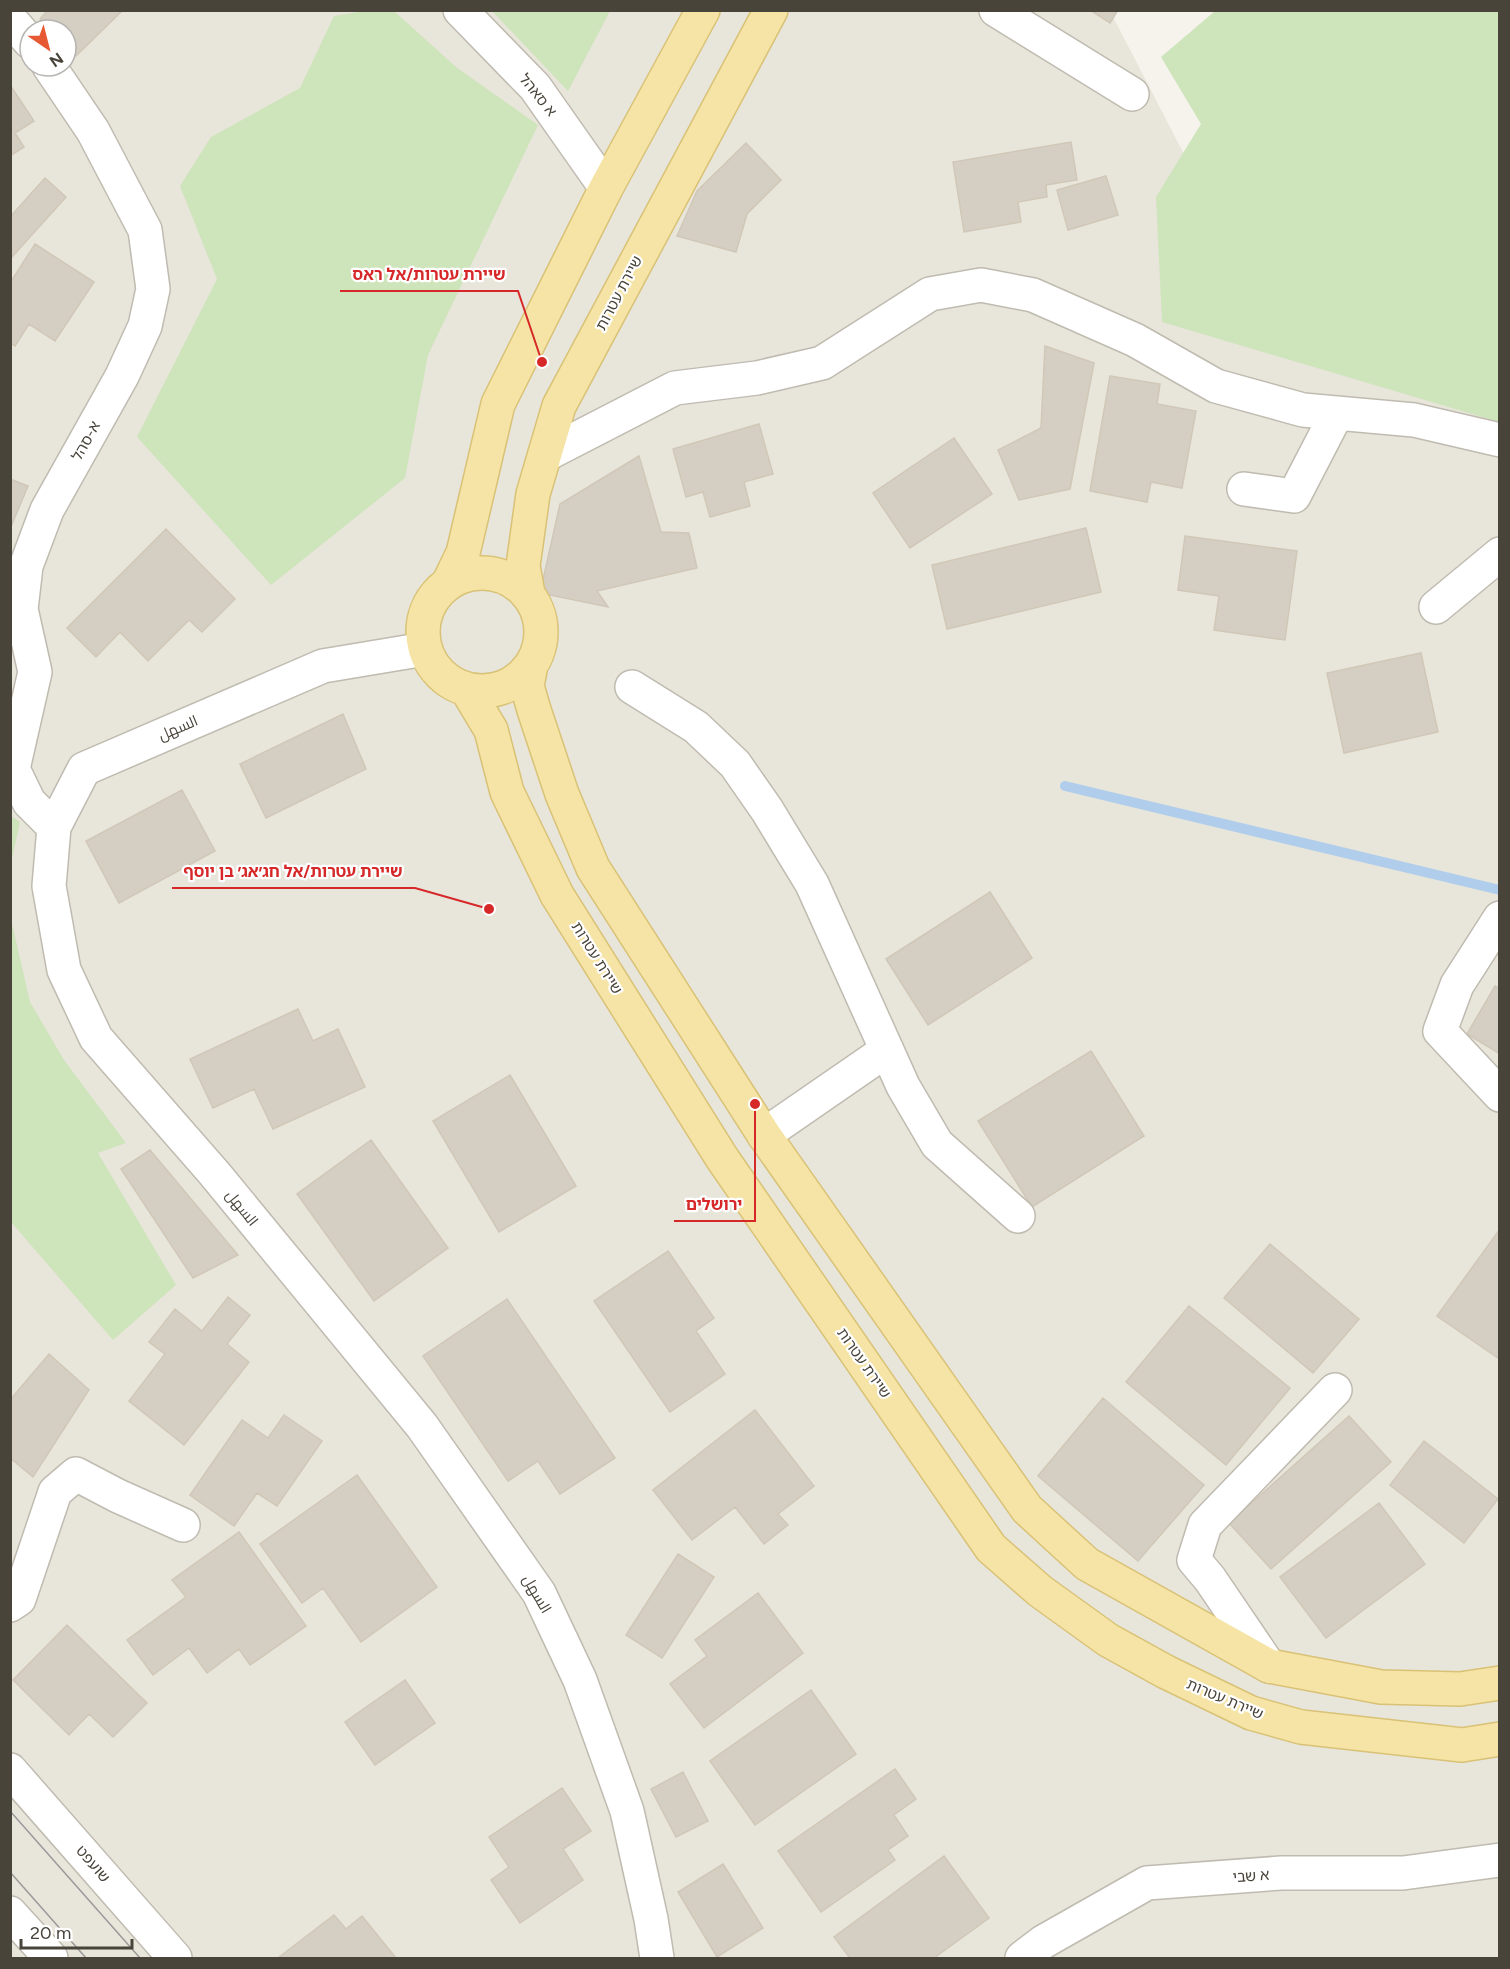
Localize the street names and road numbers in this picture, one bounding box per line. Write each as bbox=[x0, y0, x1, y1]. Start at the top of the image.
street label: א סאהל bbox=[515, 70, 561, 120]
street label: שיירת עטרות bbox=[592, 253, 646, 333]
street label: א-סהל bbox=[68, 418, 104, 464]
street label: السهل bbox=[155, 712, 201, 745]
street label: שיירת עטרות bbox=[568, 919, 626, 997]
street label: السهل bbox=[221, 1186, 262, 1230]
street label: שיירת עטרות bbox=[833, 1324, 895, 1402]
street label: السهل bbox=[518, 1572, 555, 1617]
street label: שיירת עטרות bbox=[1184, 1675, 1266, 1723]
street label: שועפט bbox=[72, 1842, 114, 1886]
street label: א שבי bbox=[1232, 1866, 1270, 1886]

